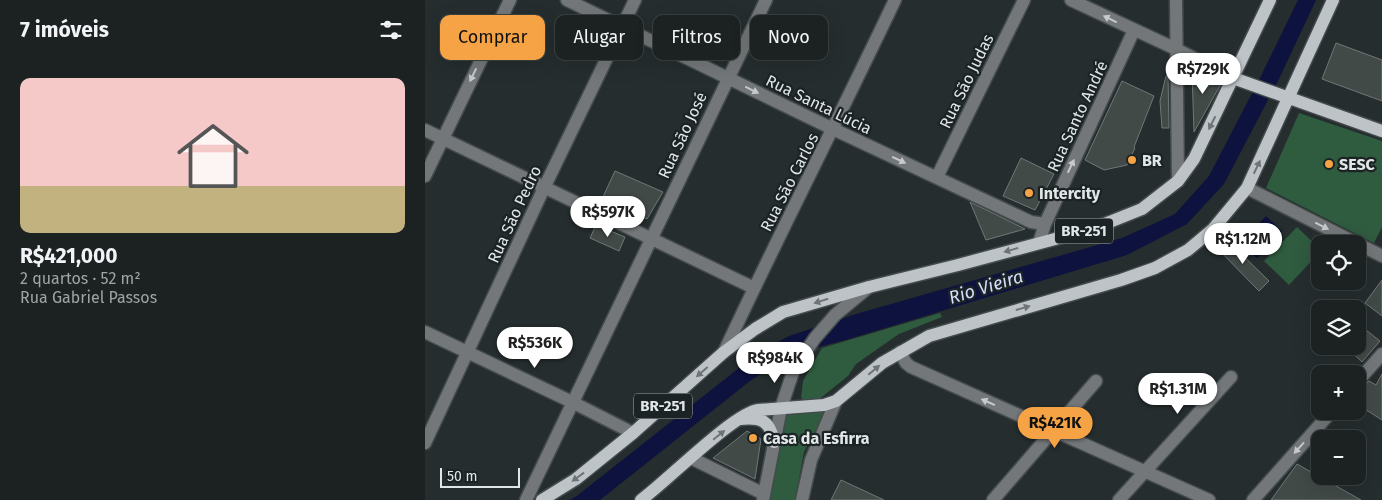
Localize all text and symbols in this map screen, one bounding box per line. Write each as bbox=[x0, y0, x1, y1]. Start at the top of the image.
one-way arrow bbox=[1103, 14, 1117, 22]
chip: Comprar bbox=[440, 15, 545, 60]
chip: Alugar bbox=[555, 15, 643, 60]
chip: Filtros bbox=[653, 15, 740, 60]
chip: Novo bbox=[750, 15, 828, 60]
icon: filters bbox=[377, 16, 405, 44]
text: 7 imóveis bbox=[20, 17, 109, 43]
street label: Rua São Judas bbox=[935, 31, 998, 132]
pin: R$729K bbox=[1162, 52, 1244, 95]
street label: Rua Santo André bbox=[1043, 58, 1112, 175]
text: R$729K bbox=[1177, 59, 1229, 78]
one-way arrow bbox=[469, 68, 477, 83]
street label: Rua Santa Lúcia bbox=[763, 71, 875, 138]
one-way arrow bbox=[745, 86, 759, 94]
street label: Rua São José bbox=[654, 89, 711, 182]
icon: home bbox=[168, 111, 258, 201]
one-way arrow bbox=[1207, 116, 1215, 130]
street label: Rua São Carlos bbox=[756, 130, 822, 235]
place label: BR bbox=[1142, 151, 1162, 170]
marker: BR bbox=[1126, 154, 1138, 166]
place label: SESC bbox=[1339, 155, 1376, 174]
one-way arrow bbox=[892, 156, 906, 164]
marker: SESC bbox=[1323, 158, 1335, 170]
one-way arrow bbox=[1068, 159, 1076, 173]
one-way arrow bbox=[1253, 160, 1261, 174]
street label: Rua São Pedro bbox=[484, 163, 545, 266]
place label: Intercity bbox=[1039, 184, 1101, 203]
marker: Intercity bbox=[1023, 187, 1035, 199]
pin: R$597K bbox=[567, 196, 649, 238]
text: R$597K bbox=[581, 202, 635, 221]
road number: BR-251 bbox=[1055, 218, 1113, 244]
pin: R$1.12M bbox=[1197, 222, 1289, 265]
one-way arrow bbox=[1315, 222, 1329, 230]
text: R$1.12M bbox=[1215, 229, 1271, 248]
map controls bbox=[1311, 235, 1366, 485]
button: locate bbox=[1311, 235, 1366, 290]
text: R$421,000 bbox=[20, 243, 117, 269]
one-way arrow bbox=[1004, 247, 1019, 255]
water label: Rio Vieira bbox=[946, 265, 1026, 309]
text: 2 quartos · 52 m² bbox=[20, 269, 141, 288]
text: Rua Gabriel Passos bbox=[20, 288, 157, 307]
one-way arrow bbox=[813, 298, 828, 306]
button: layers bbox=[1311, 300, 1366, 355]
one-way arrow bbox=[1015, 304, 1030, 312]
pin: R$536K bbox=[494, 326, 576, 369]
text: R$536K bbox=[508, 333, 562, 352]
pin: R$984K bbox=[734, 342, 816, 384]
text: R$984K bbox=[747, 348, 803, 367]
one-way arrow bbox=[867, 364, 880, 375]
button: + bbox=[1311, 365, 1366, 420]
one-way arrow bbox=[695, 367, 708, 378]
pin: R$1.31M bbox=[1132, 372, 1224, 415]
text: R$1.31M bbox=[1149, 379, 1207, 398]
road number: BR-251 bbox=[634, 394, 692, 418]
one-way arrow bbox=[981, 398, 995, 406]
pin: R$421K bbox=[1014, 406, 1096, 449]
text: R$421K bbox=[1029, 413, 1081, 432]
one-way arrow bbox=[712, 429, 725, 440]
place label: Casa da Esfirra bbox=[763, 429, 870, 448]
button: − bbox=[1311, 430, 1366, 485]
marker: Casa da Esfirra bbox=[747, 432, 759, 444]
one-way arrow bbox=[1293, 441, 1305, 453]
scale bar bbox=[440, 465, 520, 488]
text: 50 m bbox=[447, 468, 478, 485]
one-way arrow bbox=[571, 472, 585, 482]

